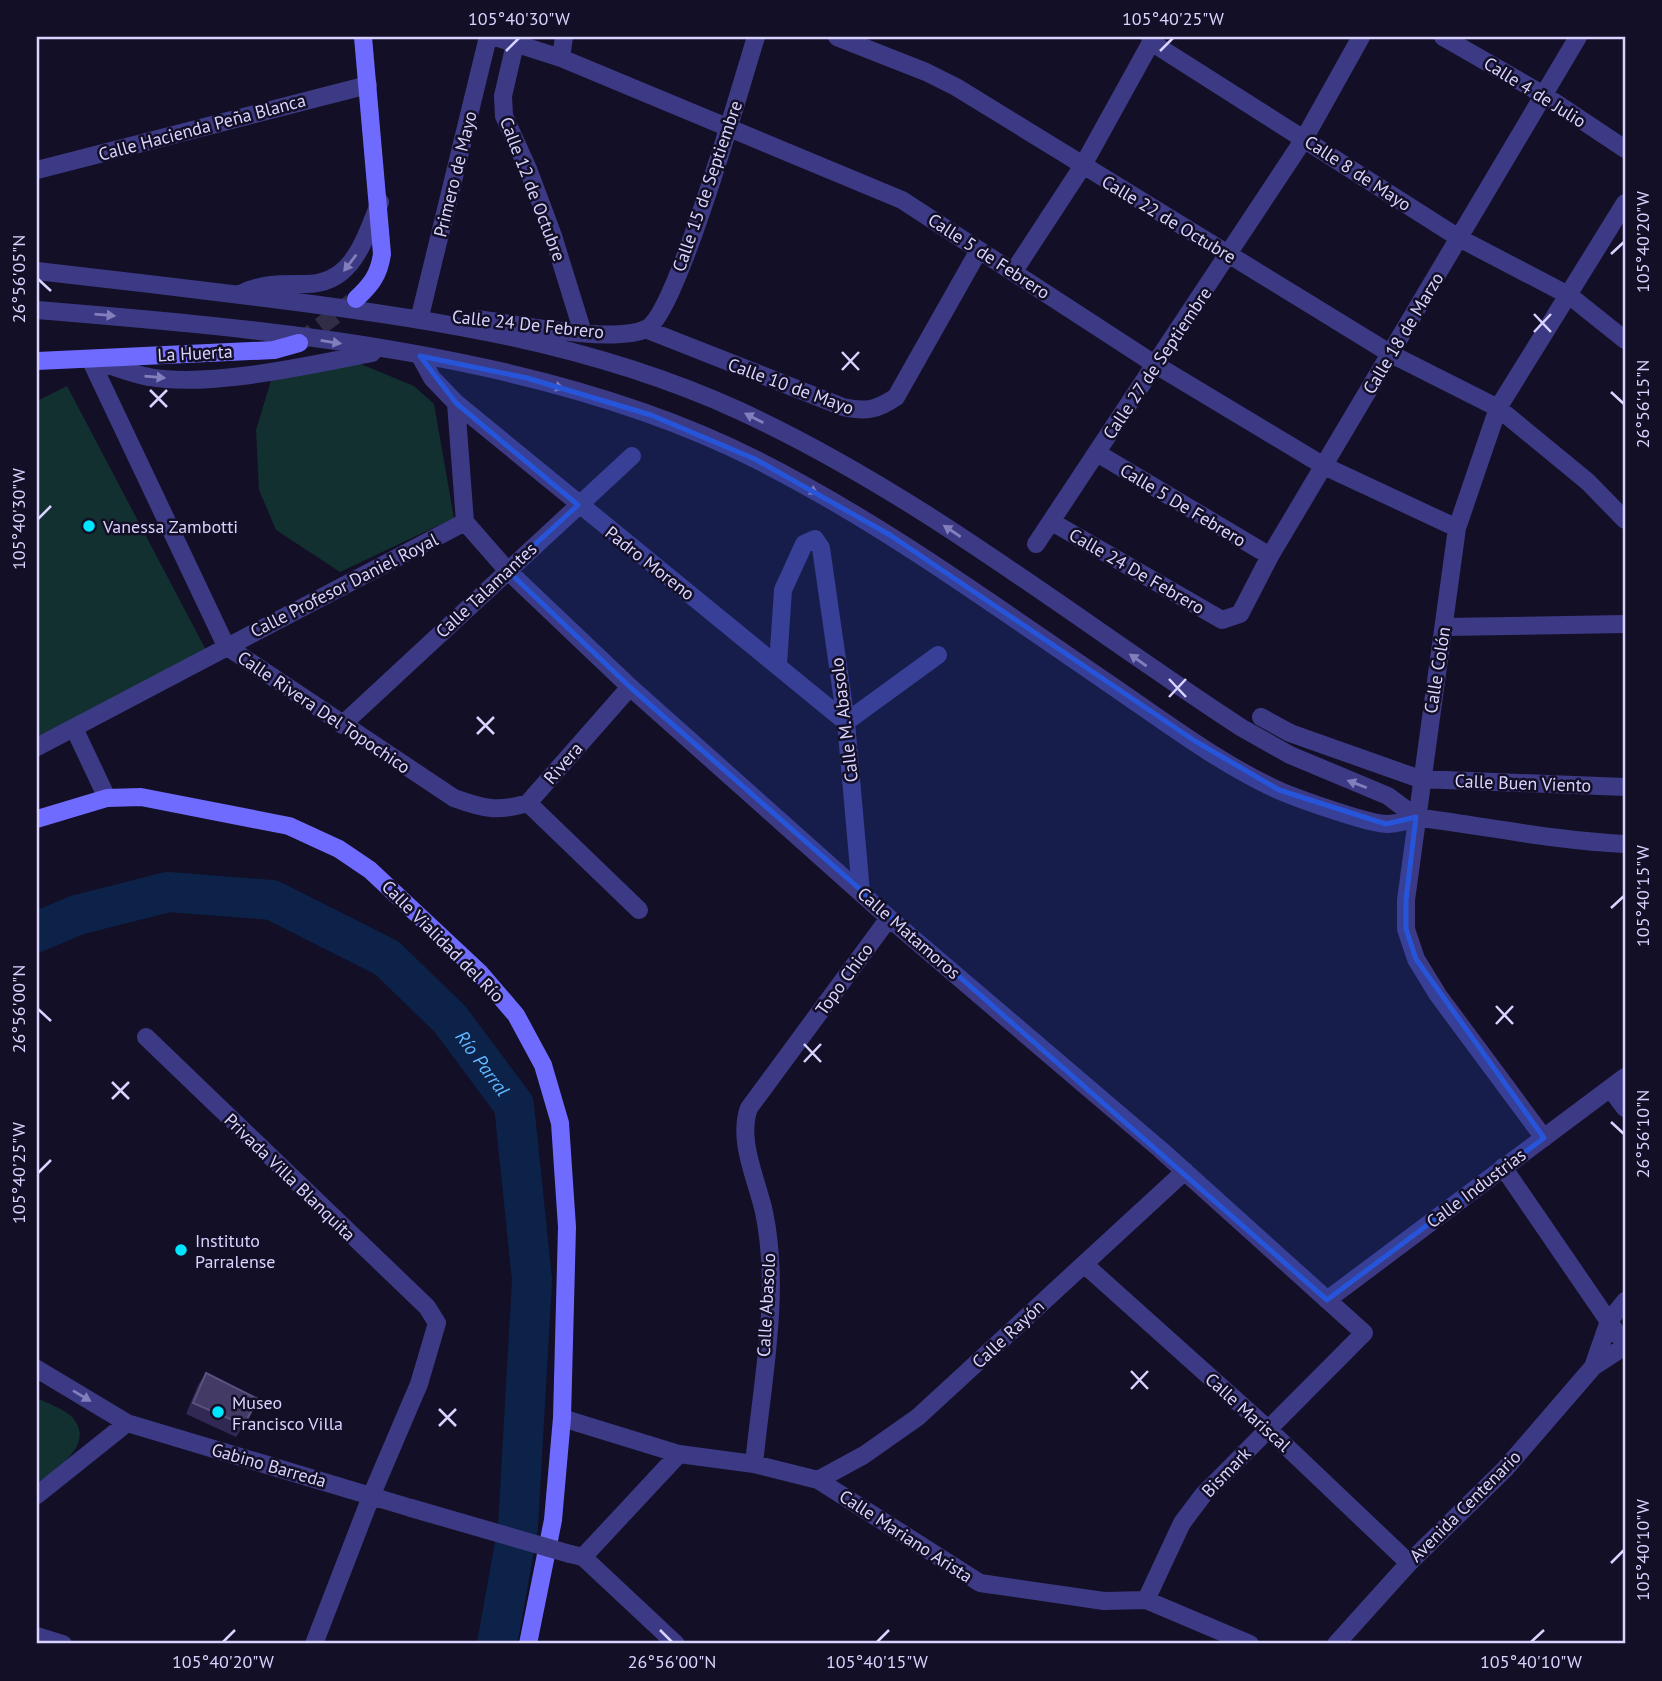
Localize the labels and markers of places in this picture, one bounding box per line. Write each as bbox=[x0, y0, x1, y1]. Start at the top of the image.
place label: Vanessa Zambotti bbox=[102, 515, 238, 538]
marker: Vanessa Zambotti bbox=[81, 518, 97, 534]
place label: Instituto Parralense bbox=[195, 1229, 276, 1273]
marker: Instituto Parralense bbox=[173, 1242, 189, 1258]
place label: Museo Francisco Villa bbox=[232, 1391, 343, 1435]
marker: Museo Francisco Villa bbox=[210, 1404, 226, 1420]

